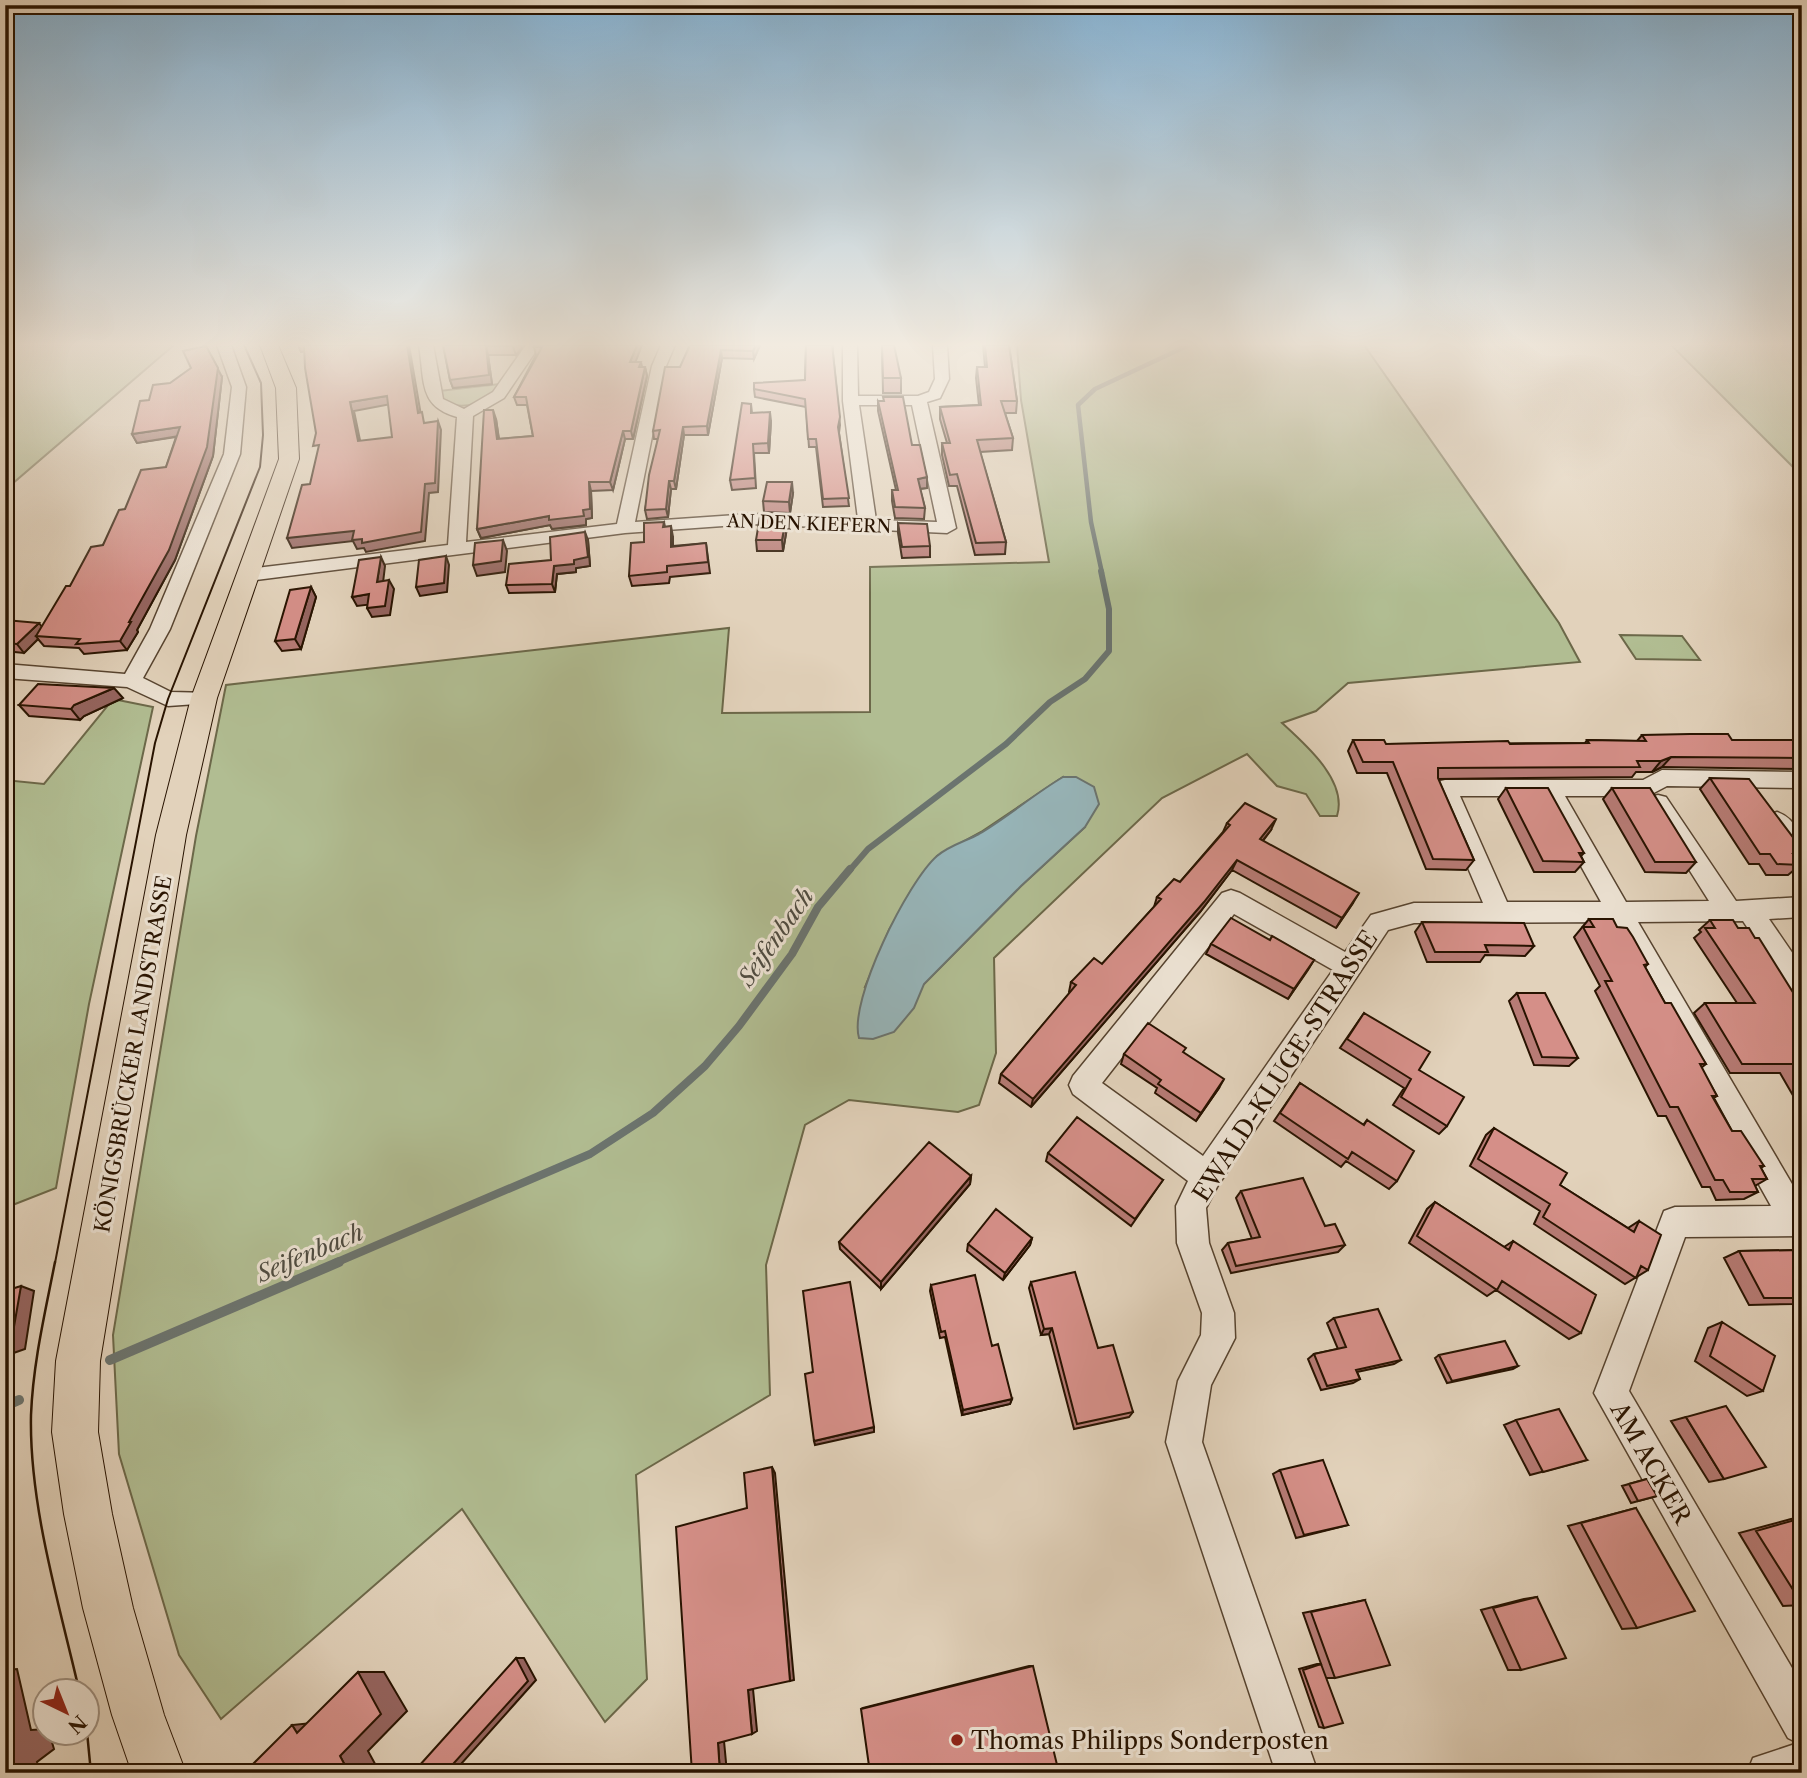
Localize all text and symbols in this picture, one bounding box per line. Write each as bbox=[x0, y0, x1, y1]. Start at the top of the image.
street label: AN DEN KIEFERN bbox=[725, 510, 892, 538]
street label: KÖNIGSBRÜCKER LANDSTRASSE bbox=[89, 873, 177, 1235]
water label: Seifenbach bbox=[731, 883, 820, 993]
street label: EWALD-KLUGE-STRASSE bbox=[1186, 925, 1384, 1207]
water label: Seifenbach bbox=[251, 1218, 367, 1289]
street label: AM ACKER bbox=[1604, 1396, 1698, 1530]
north arrow bbox=[32, 1676, 102, 1746]
text: N bbox=[63, 1710, 91, 1738]
place label: Thomas Philipps Sonderposten bbox=[971, 1726, 1329, 1755]
marker: Thomas Philipps Sonderposten bbox=[949, 1732, 965, 1748]

